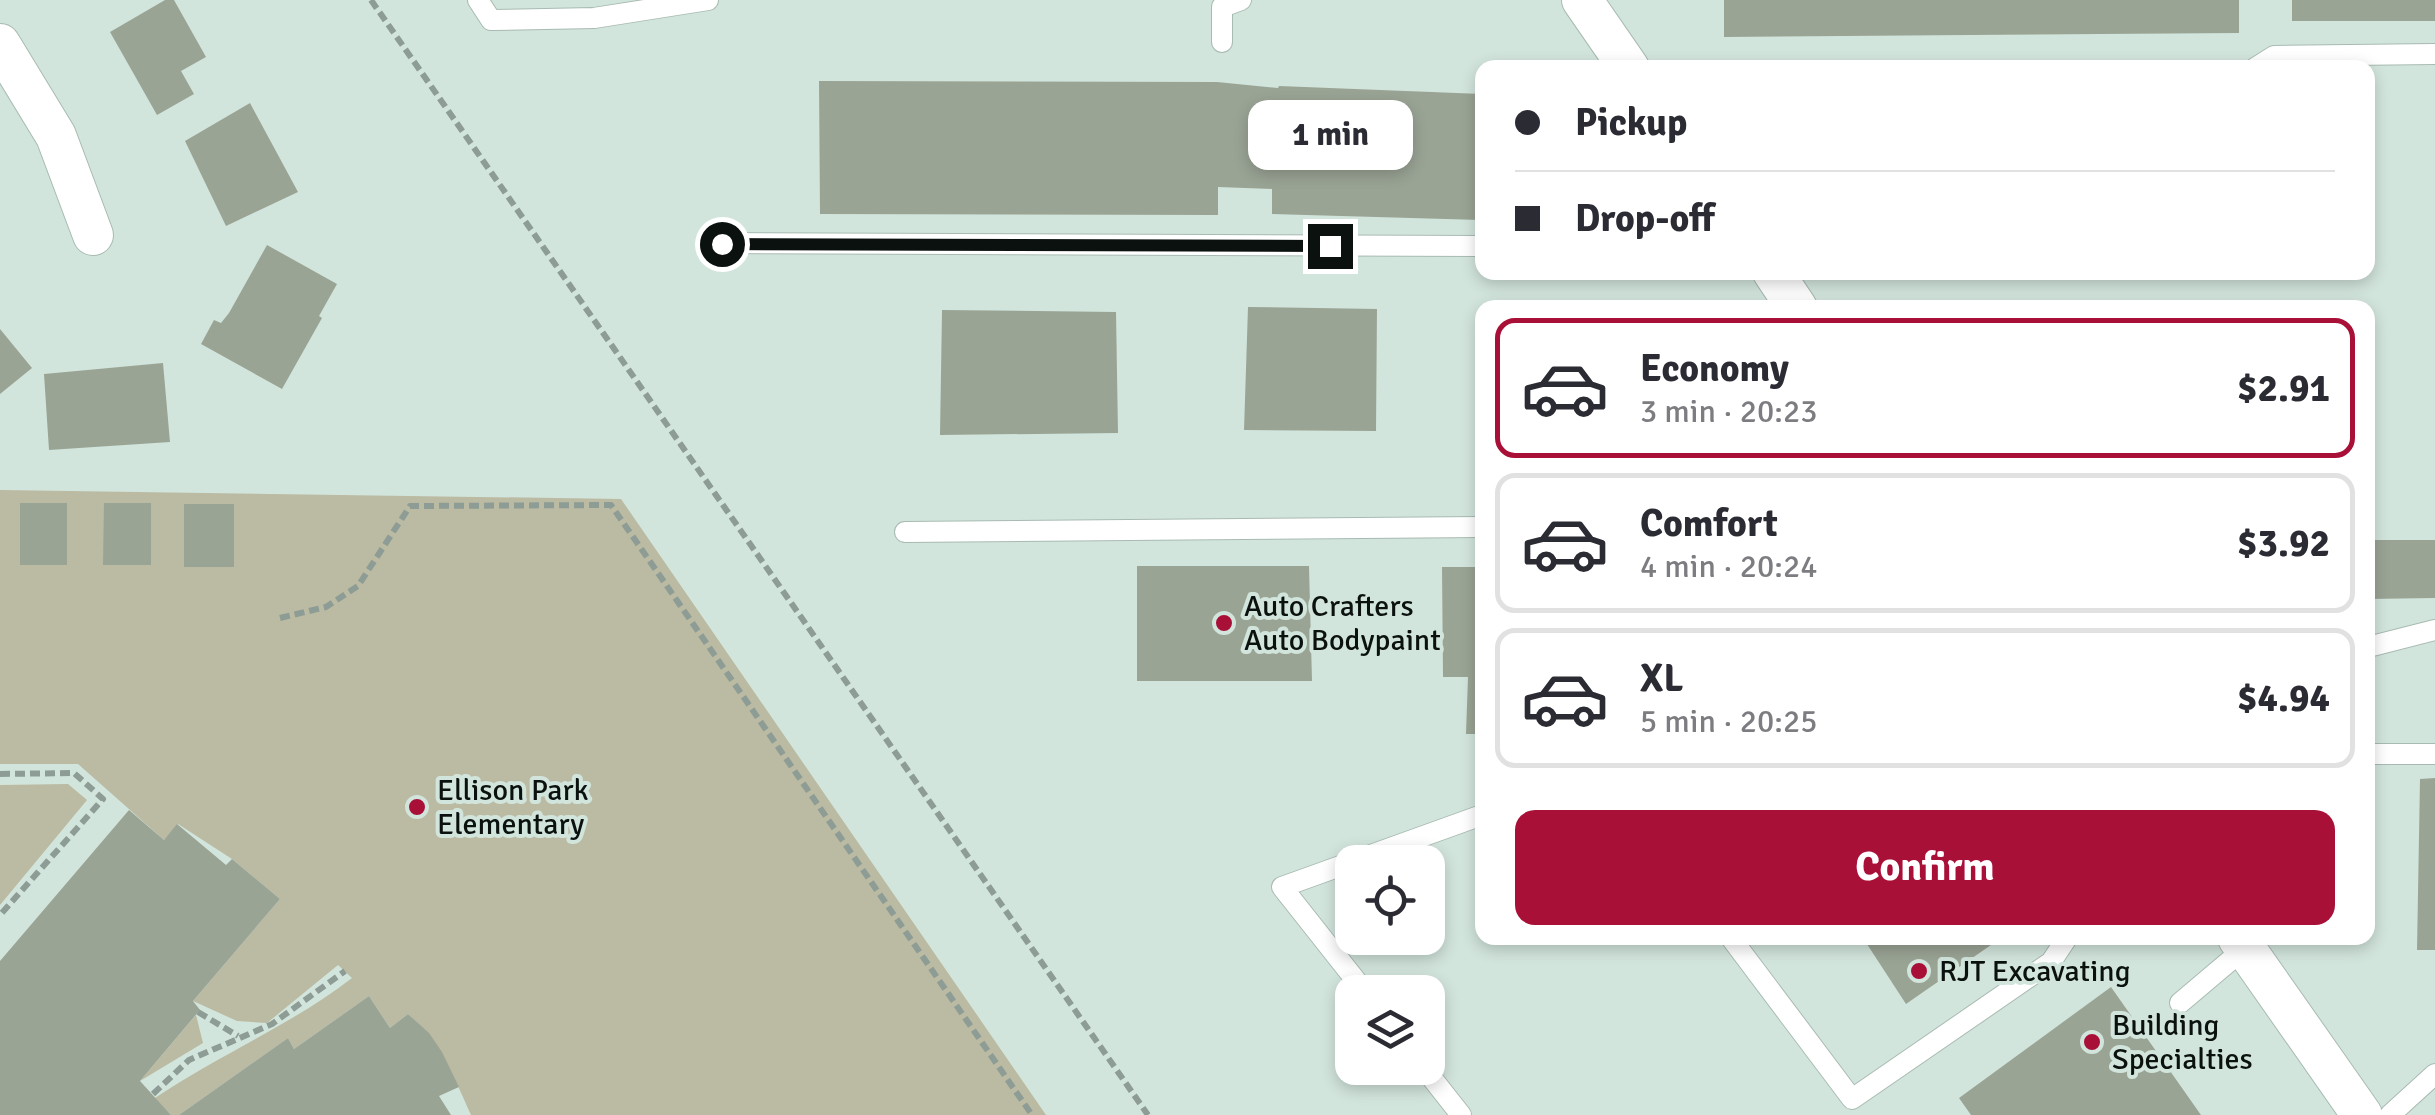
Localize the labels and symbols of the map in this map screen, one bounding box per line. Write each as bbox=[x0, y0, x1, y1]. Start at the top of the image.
callout: 1 min bbox=[1248, 101, 1412, 171]
route start bbox=[700, 222, 745, 267]
route end bbox=[1308, 224, 1353, 269]
place label: Auto Crafters Auto Bodypaint bbox=[1244, 588, 1441, 659]
marker: Auto Crafters Auto Bodypaint bbox=[1213, 612, 1235, 634]
place label: Ellison Park Elementary bbox=[437, 772, 589, 843]
marker: Ellison Park Elementary bbox=[406, 796, 428, 818]
place label: RJT Excavating bbox=[1939, 953, 2131, 990]
marker: RJT Excavating bbox=[1908, 960, 1930, 982]
place label: Building Specialties bbox=[2112, 1007, 2253, 1078]
marker: Building Specialties bbox=[2081, 1031, 2103, 1053]

